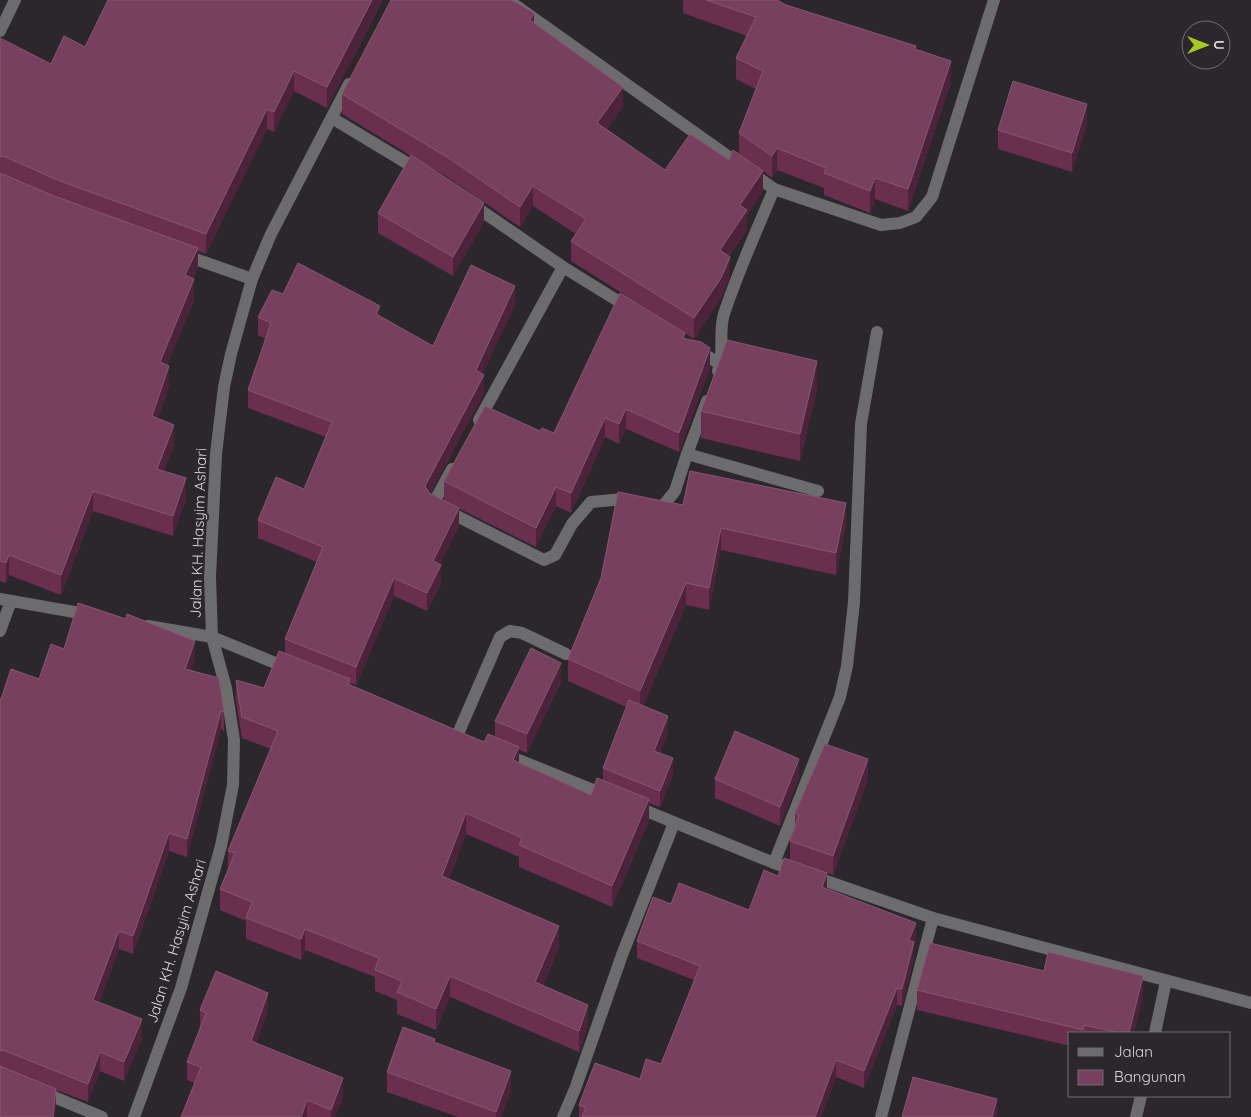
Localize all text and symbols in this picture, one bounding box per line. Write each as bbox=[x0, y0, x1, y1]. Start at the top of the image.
north arrow bbox=[1181, 20, 1231, 70]
text: U bbox=[1210, 40, 1228, 50]
street label: Jalan KH. Hasyim Ashari bbox=[186, 447, 210, 619]
street label: Jalan KH. Hasyim Ashari bbox=[142, 857, 210, 1025]
legend bbox=[1068, 1032, 1231, 1097]
text: Jalan bbox=[1114, 1042, 1153, 1061]
text: Bangunan bbox=[1114, 1067, 1186, 1086]

